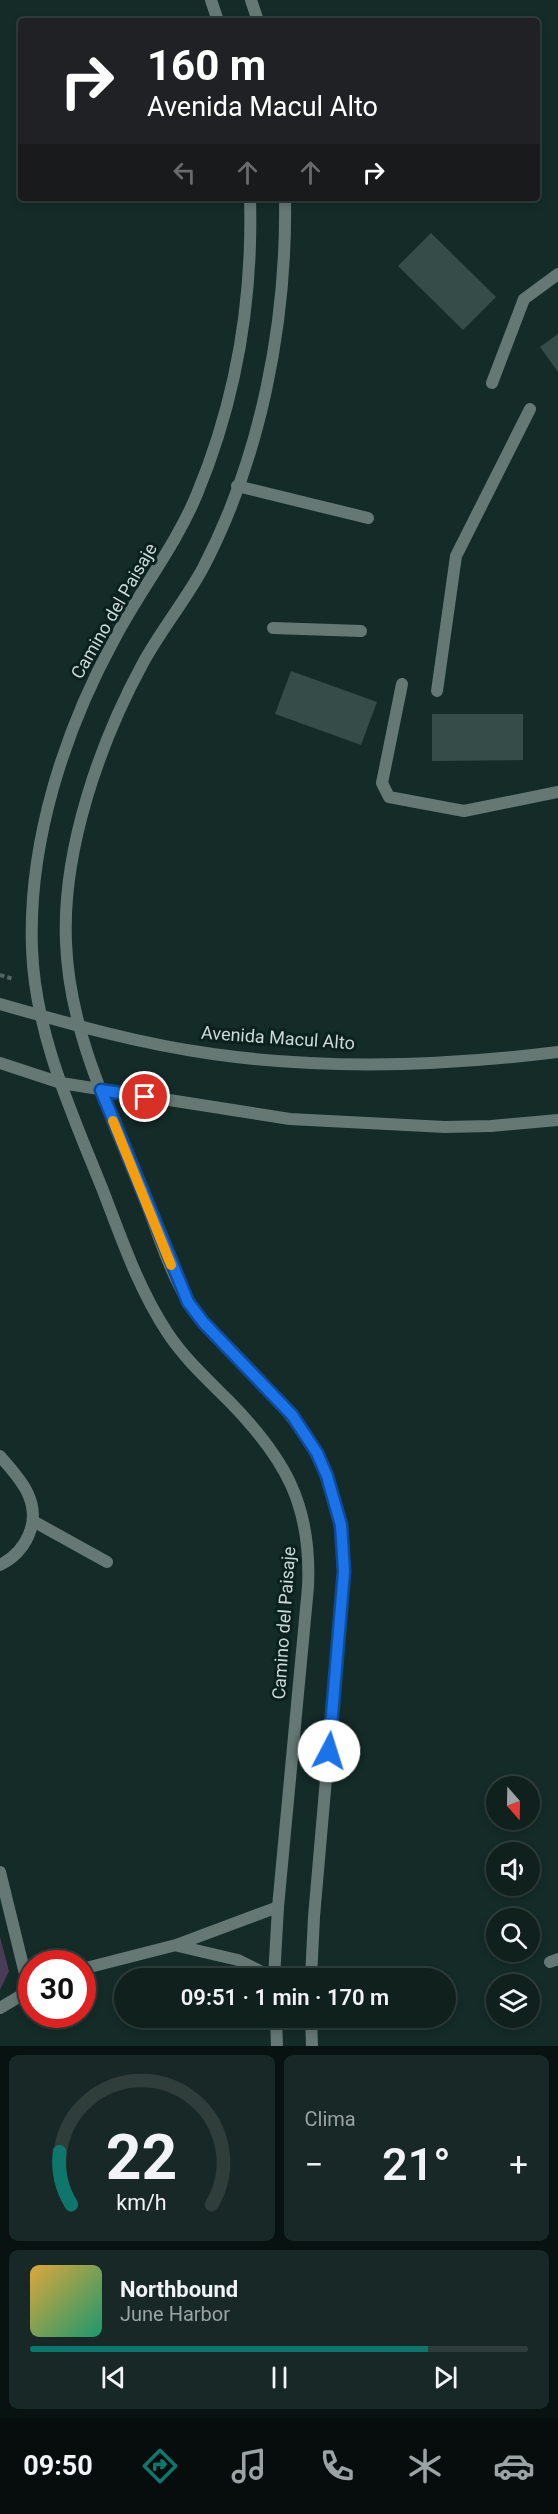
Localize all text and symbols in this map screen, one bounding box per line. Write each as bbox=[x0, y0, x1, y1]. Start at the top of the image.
text: 160 m bbox=[147, 41, 266, 90]
icon: right bbox=[48, 42, 126, 120]
text: Avenida Macul Alto bbox=[147, 91, 378, 123]
icon: left bbox=[168, 156, 201, 189]
icon: ahead bbox=[231, 156, 264, 189]
icon: ahead bbox=[294, 156, 327, 189]
icon: right bbox=[357, 156, 390, 189]
street label: Camino del Paisaje bbox=[66, 539, 161, 682]
street label: Avenida Macul Alto bbox=[201, 1022, 356, 1053]
pin bbox=[119, 1071, 170, 1122]
icon: arrive bbox=[128, 1080, 161, 1113]
street label: Camino del Paisaje bbox=[268, 1546, 299, 1700]
position arrow bbox=[297, 1719, 361, 1783]
north arrow bbox=[486, 1776, 540, 1830]
map controls bbox=[486, 1776, 540, 2028]
button: sound bbox=[486, 1842, 540, 1896]
button: search bbox=[486, 1908, 540, 1962]
speed limit sign: 30 bbox=[18, 1950, 96, 2028]
button: layers bbox=[486, 1974, 540, 2028]
text: 09:51 · 1 min · 170 m bbox=[181, 1985, 389, 2010]
text: Clima bbox=[305, 2107, 356, 2131]
text: 22 bbox=[106, 2121, 178, 2194]
text: 21° bbox=[382, 2138, 451, 2191]
text: − bbox=[305, 2145, 323, 2184]
text: + bbox=[509, 2145, 528, 2184]
text: km/h bbox=[117, 2190, 167, 2215]
text: Northbound bbox=[120, 2277, 238, 2302]
text: June Harbor bbox=[120, 2302, 230, 2326]
icon: previous bbox=[97, 2361, 130, 2394]
icon: pause bbox=[263, 2361, 296, 2394]
icon: next bbox=[429, 2361, 462, 2394]
icon: directions bbox=[139, 2445, 181, 2487]
icon: music bbox=[228, 2445, 270, 2487]
icon: phone bbox=[316, 2445, 358, 2487]
icon: climate bbox=[404, 2445, 446, 2487]
icon: car bbox=[493, 2445, 535, 2487]
text: 09:50 bbox=[23, 2450, 93, 2482]

